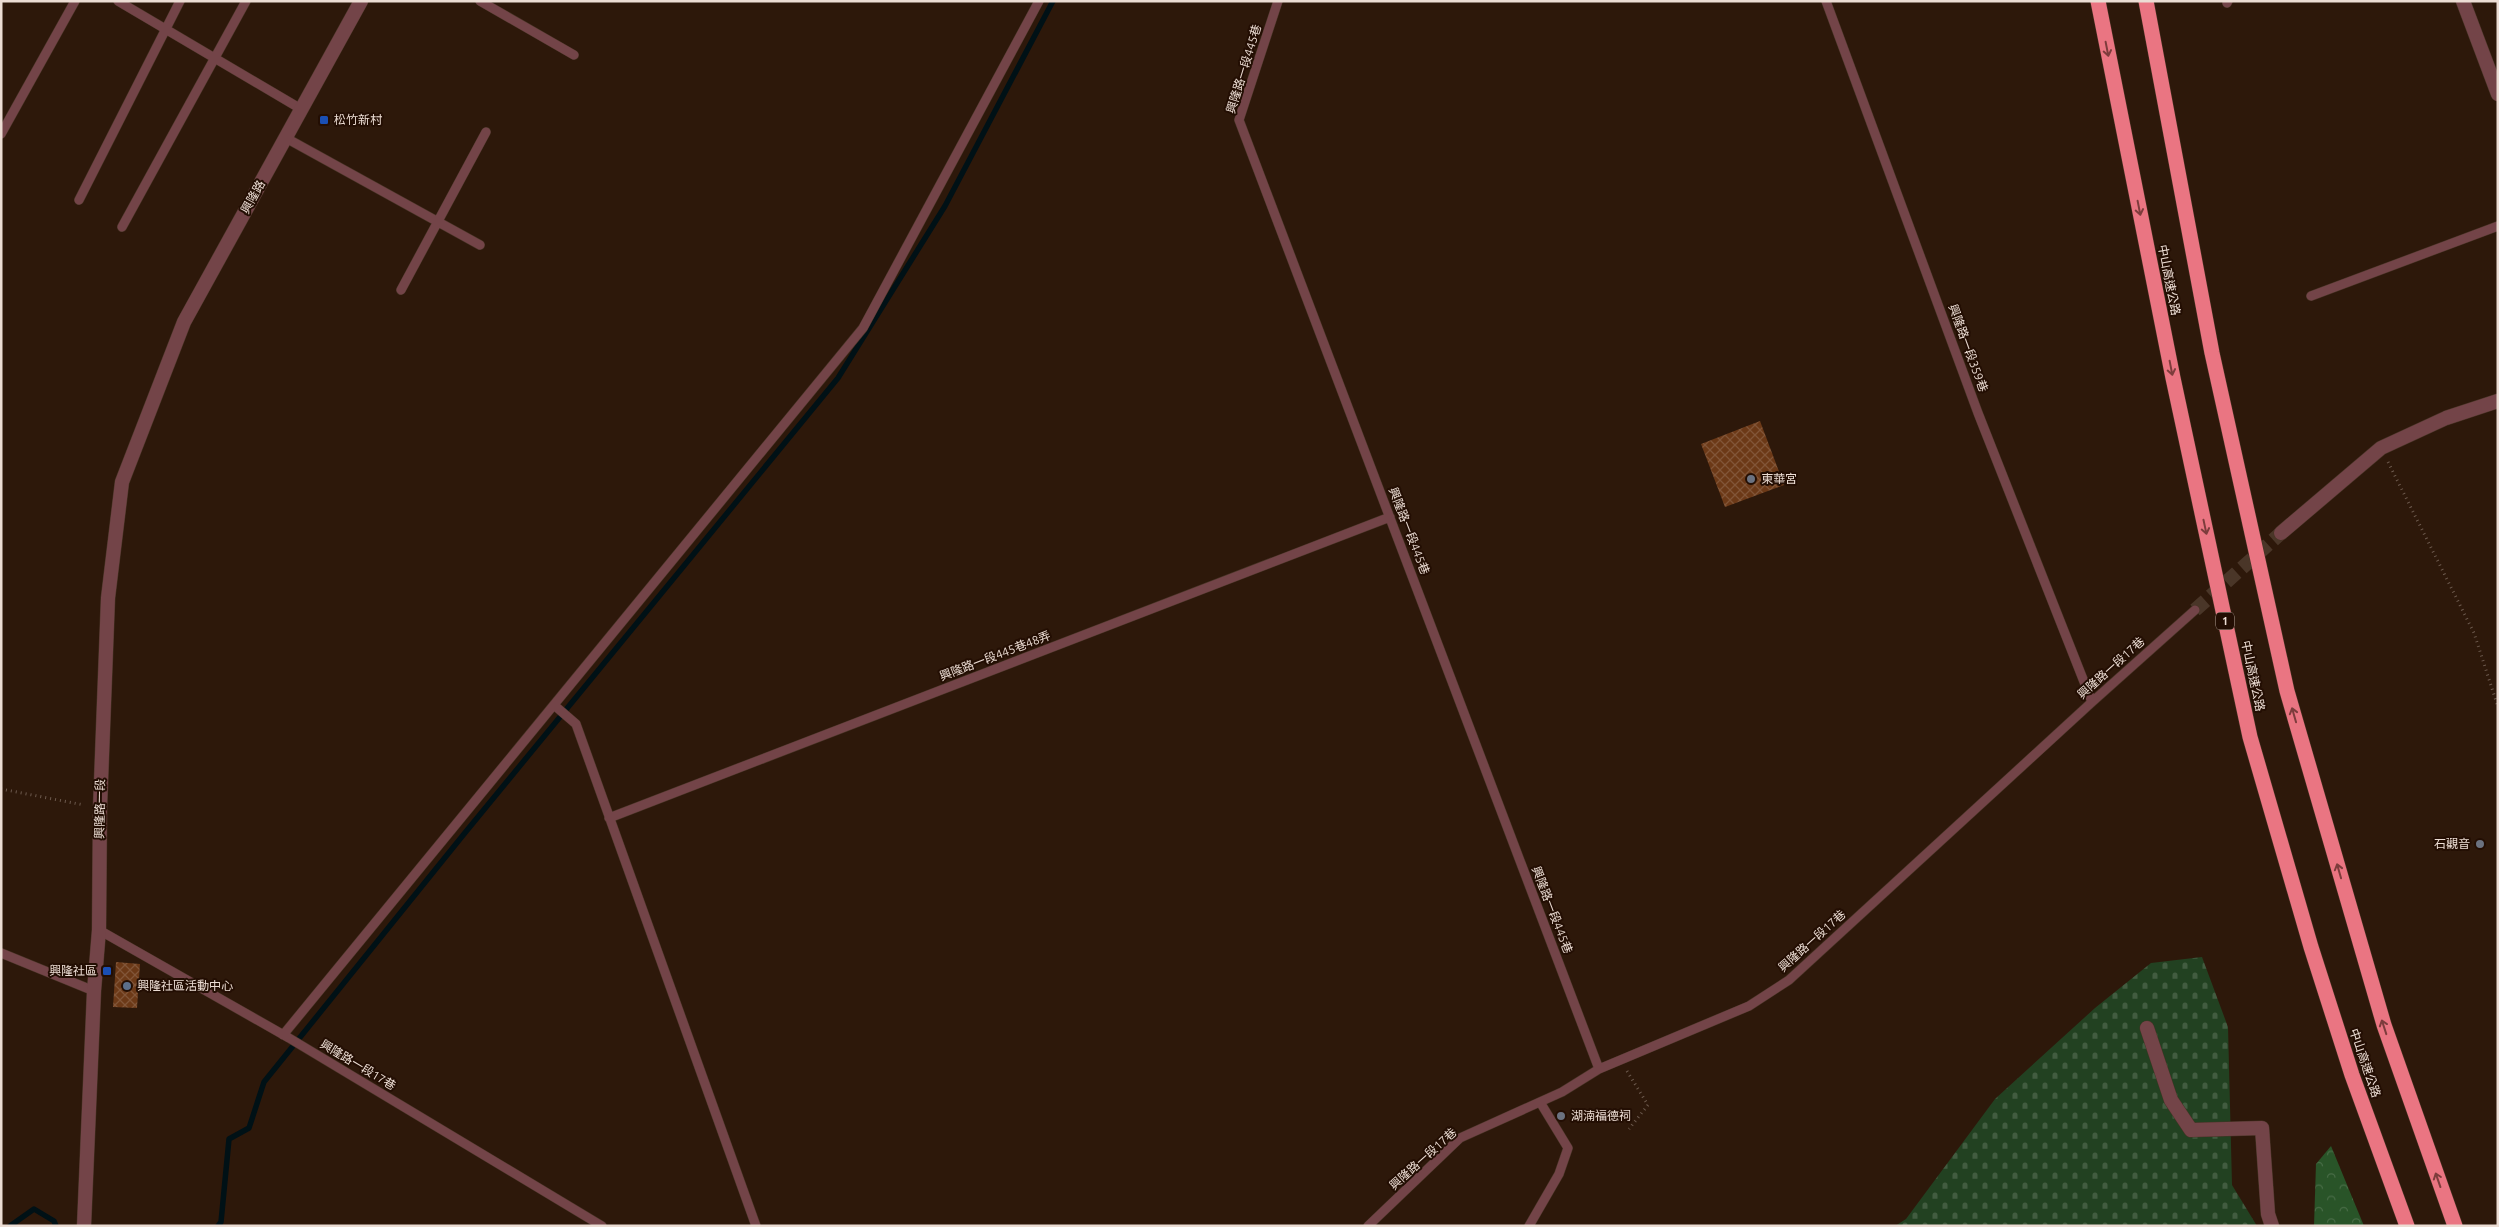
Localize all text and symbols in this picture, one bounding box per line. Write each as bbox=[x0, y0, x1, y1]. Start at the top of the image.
street label: 興隆路一段445巷 bbox=[1224, 23, 1263, 115]
one-way arrow bbox=[2103, 41, 2112, 57]
place label: 松竹新村 bbox=[334, 113, 383, 126]
marker: 松竹新村 bbox=[318, 114, 330, 126]
street label: 興隆路 bbox=[238, 178, 267, 216]
one-way arrow bbox=[2135, 200, 2144, 216]
street label: 中山高速公路 bbox=[2156, 243, 2183, 316]
street label: 興隆路一段359巷 bbox=[1947, 302, 1990, 393]
one-way arrow bbox=[2167, 359, 2176, 375]
place label: 東華宮 bbox=[1761, 472, 1797, 485]
marker: 東華宮 bbox=[1745, 473, 1757, 485]
street label: 興隆路一段445巷 bbox=[1387, 485, 1432, 576]
one-way arrow bbox=[2201, 518, 2210, 534]
road number: 1 bbox=[2216, 612, 2234, 630]
street label: 興隆路一段445巷48弄 bbox=[937, 628, 1052, 683]
street label: 興隆路一段17巷 bbox=[2075, 634, 2147, 701]
street label: 中山高速公路 bbox=[2240, 639, 2267, 712]
one-way arrow bbox=[2288, 707, 2298, 723]
street label: 興隆路一段 bbox=[92, 779, 107, 839]
place label: 石觀音 bbox=[2434, 837, 2470, 850]
marker: 石觀音 bbox=[2474, 838, 2486, 850]
one-way arrow bbox=[2333, 863, 2343, 879]
street label: 興隆路一段445巷 bbox=[1530, 864, 1575, 955]
street label: 興隆路一段17巷 bbox=[1776, 907, 1848, 974]
place label: 興隆社區 bbox=[49, 964, 97, 977]
marker: 興隆社區 bbox=[101, 965, 113, 977]
place label: 興隆社區活動中心 bbox=[137, 979, 233, 992]
marker: 興隆社區活動中心 bbox=[121, 980, 133, 992]
one-way arrow bbox=[2379, 1019, 2389, 1035]
street label: 中山高速公路 bbox=[2348, 1027, 2383, 1099]
street label: 興隆路一段17巷 bbox=[318, 1037, 398, 1092]
place label: 湖湳福德祠 bbox=[1571, 1109, 1631, 1122]
marker: 湖湳福德祠 bbox=[1555, 1110, 1567, 1122]
street label: 興隆路一段17巷 bbox=[1387, 1125, 1459, 1192]
one-way arrow bbox=[2433, 1173, 2442, 1188]

